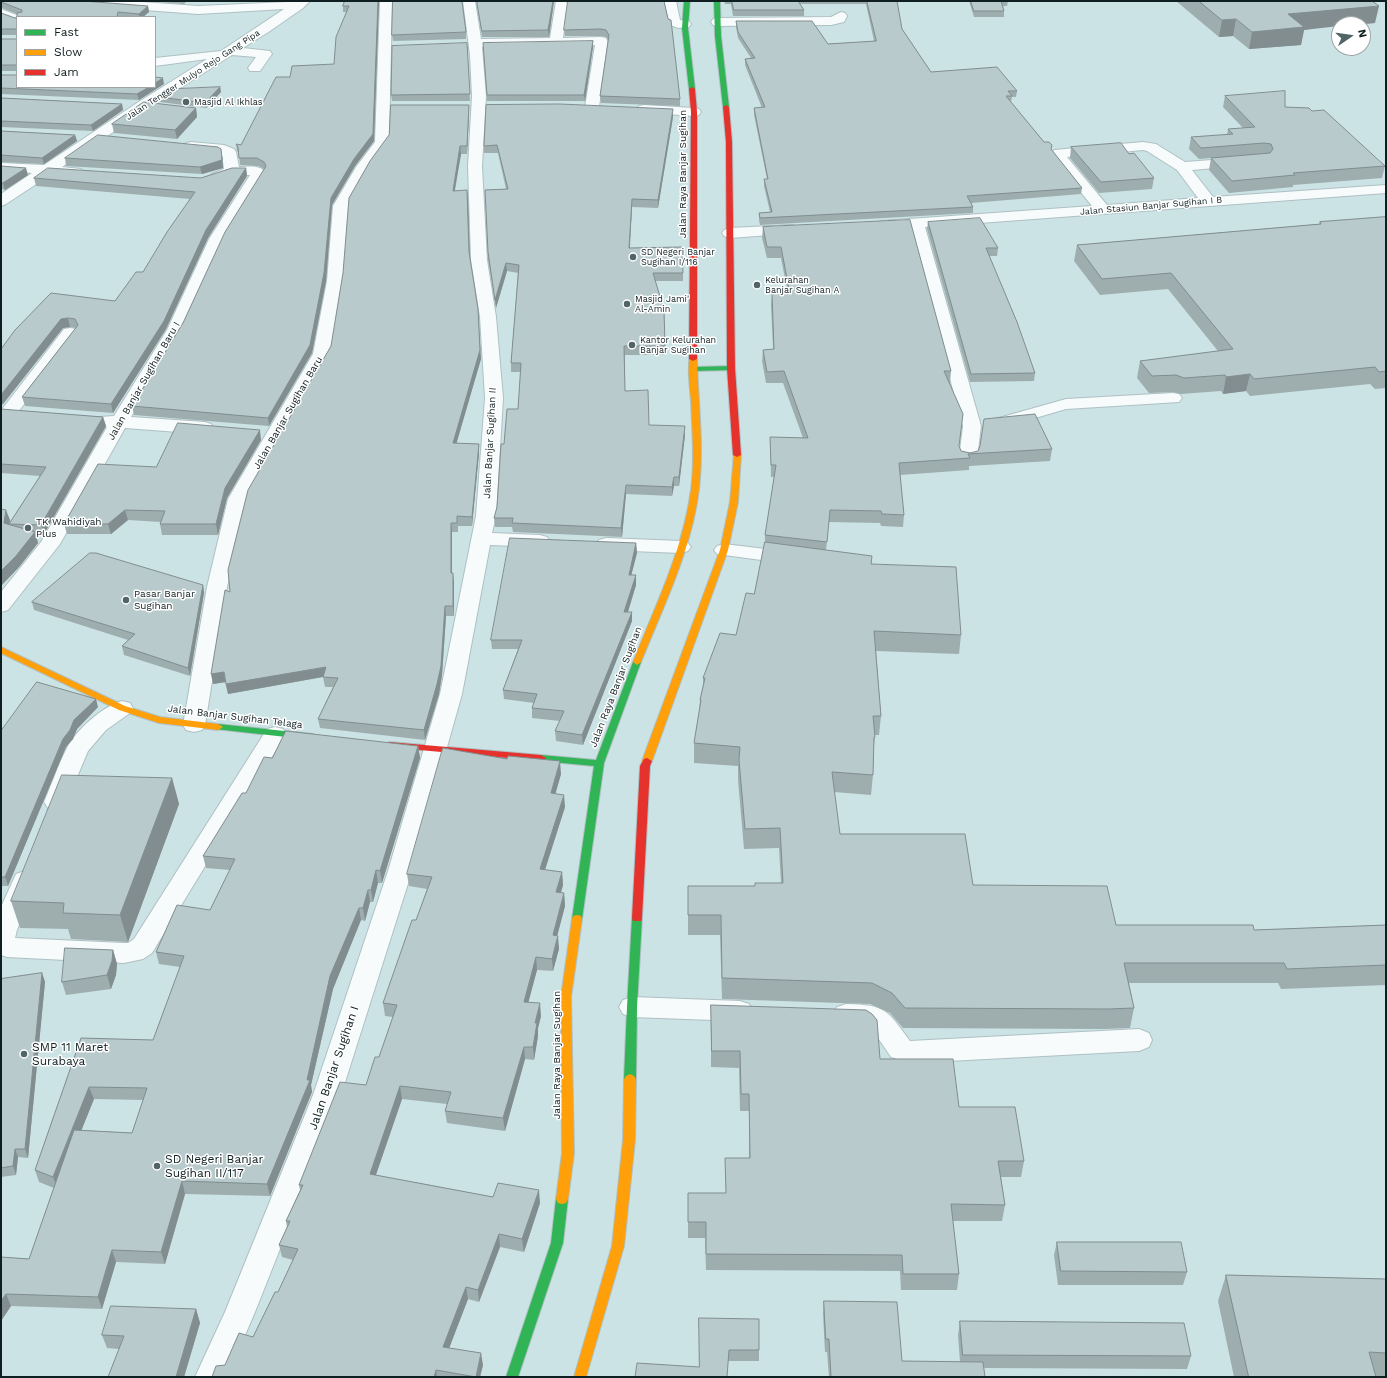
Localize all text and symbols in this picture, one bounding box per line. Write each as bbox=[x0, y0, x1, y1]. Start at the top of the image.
legend bbox=[16, 16, 156, 88]
north arrow bbox=[1331, 16, 1371, 56]
text: Fast bbox=[54, 25, 79, 39]
street label: Jalan Tengger Mulyo Rejo Gang Pipa bbox=[124, 28, 262, 122]
text: N bbox=[1355, 28, 1369, 39]
text: Slow bbox=[54, 45, 82, 59]
text: Jam bbox=[54, 65, 79, 79]
marker: Masjid Al Ikhlas bbox=[181, 97, 191, 107]
place label: Masjid Al Ikhlas bbox=[194, 97, 263, 107]
street label: Jalan Raya Banjar Sugihan bbox=[677, 110, 689, 238]
street label: Jalan Stasiun Banjar Sugihan I B bbox=[1079, 194, 1223, 218]
place label: SD Negeri Banjar Sugihan I/116 bbox=[641, 247, 715, 268]
marker: SD Negeri Banjar Sugihan I/116 bbox=[628, 252, 638, 262]
place label: Kelurahan Banjar Sugihan A bbox=[765, 275, 839, 296]
marker: Kelurahan Banjar Sugihan A bbox=[752, 280, 762, 290]
place label: Masjid Jami' Al-Amin bbox=[635, 294, 689, 315]
marker: Masjid Jami' Al-Amin bbox=[622, 299, 632, 309]
street label: Jalan Banjar Sugihan Baru I bbox=[105, 320, 183, 442]
place label: Kantor Kelurahan Banjar Sugihan bbox=[640, 335, 716, 356]
marker: Kantor Kelurahan Banjar Sugihan bbox=[627, 340, 637, 350]
street label: Jalan Banjar Sugihan Baru bbox=[251, 355, 325, 471]
street label: Jalan Banjar Sugihan II bbox=[481, 387, 499, 499]
place label: TK Wahidiyah Plus bbox=[36, 516, 102, 540]
marker: TK Wahidiyah Plus bbox=[23, 523, 33, 533]
place label: Pasar Banjar Sugihan bbox=[134, 588, 195, 612]
marker: Pasar Banjar Sugihan bbox=[121, 595, 131, 605]
street label: Jalan Raya Banjar Sugihan bbox=[587, 625, 645, 749]
street label: Jalan Banjar Sugihan Telaga bbox=[167, 703, 303, 731]
street label: Jalan Raya Banjar Sugihan bbox=[551, 991, 563, 1119]
street label: Jalan Banjar Sugihan I bbox=[306, 1004, 362, 1132]
place label: SMP 11 Maret Surabaya bbox=[32, 1040, 108, 1068]
marker: SMP 11 Maret Surabaya bbox=[19, 1049, 29, 1059]
place label: SD Negeri Banjar Sugihan II/117 bbox=[165, 1152, 263, 1180]
marker: SD Negeri Banjar Sugihan II/117 bbox=[152, 1161, 162, 1171]

